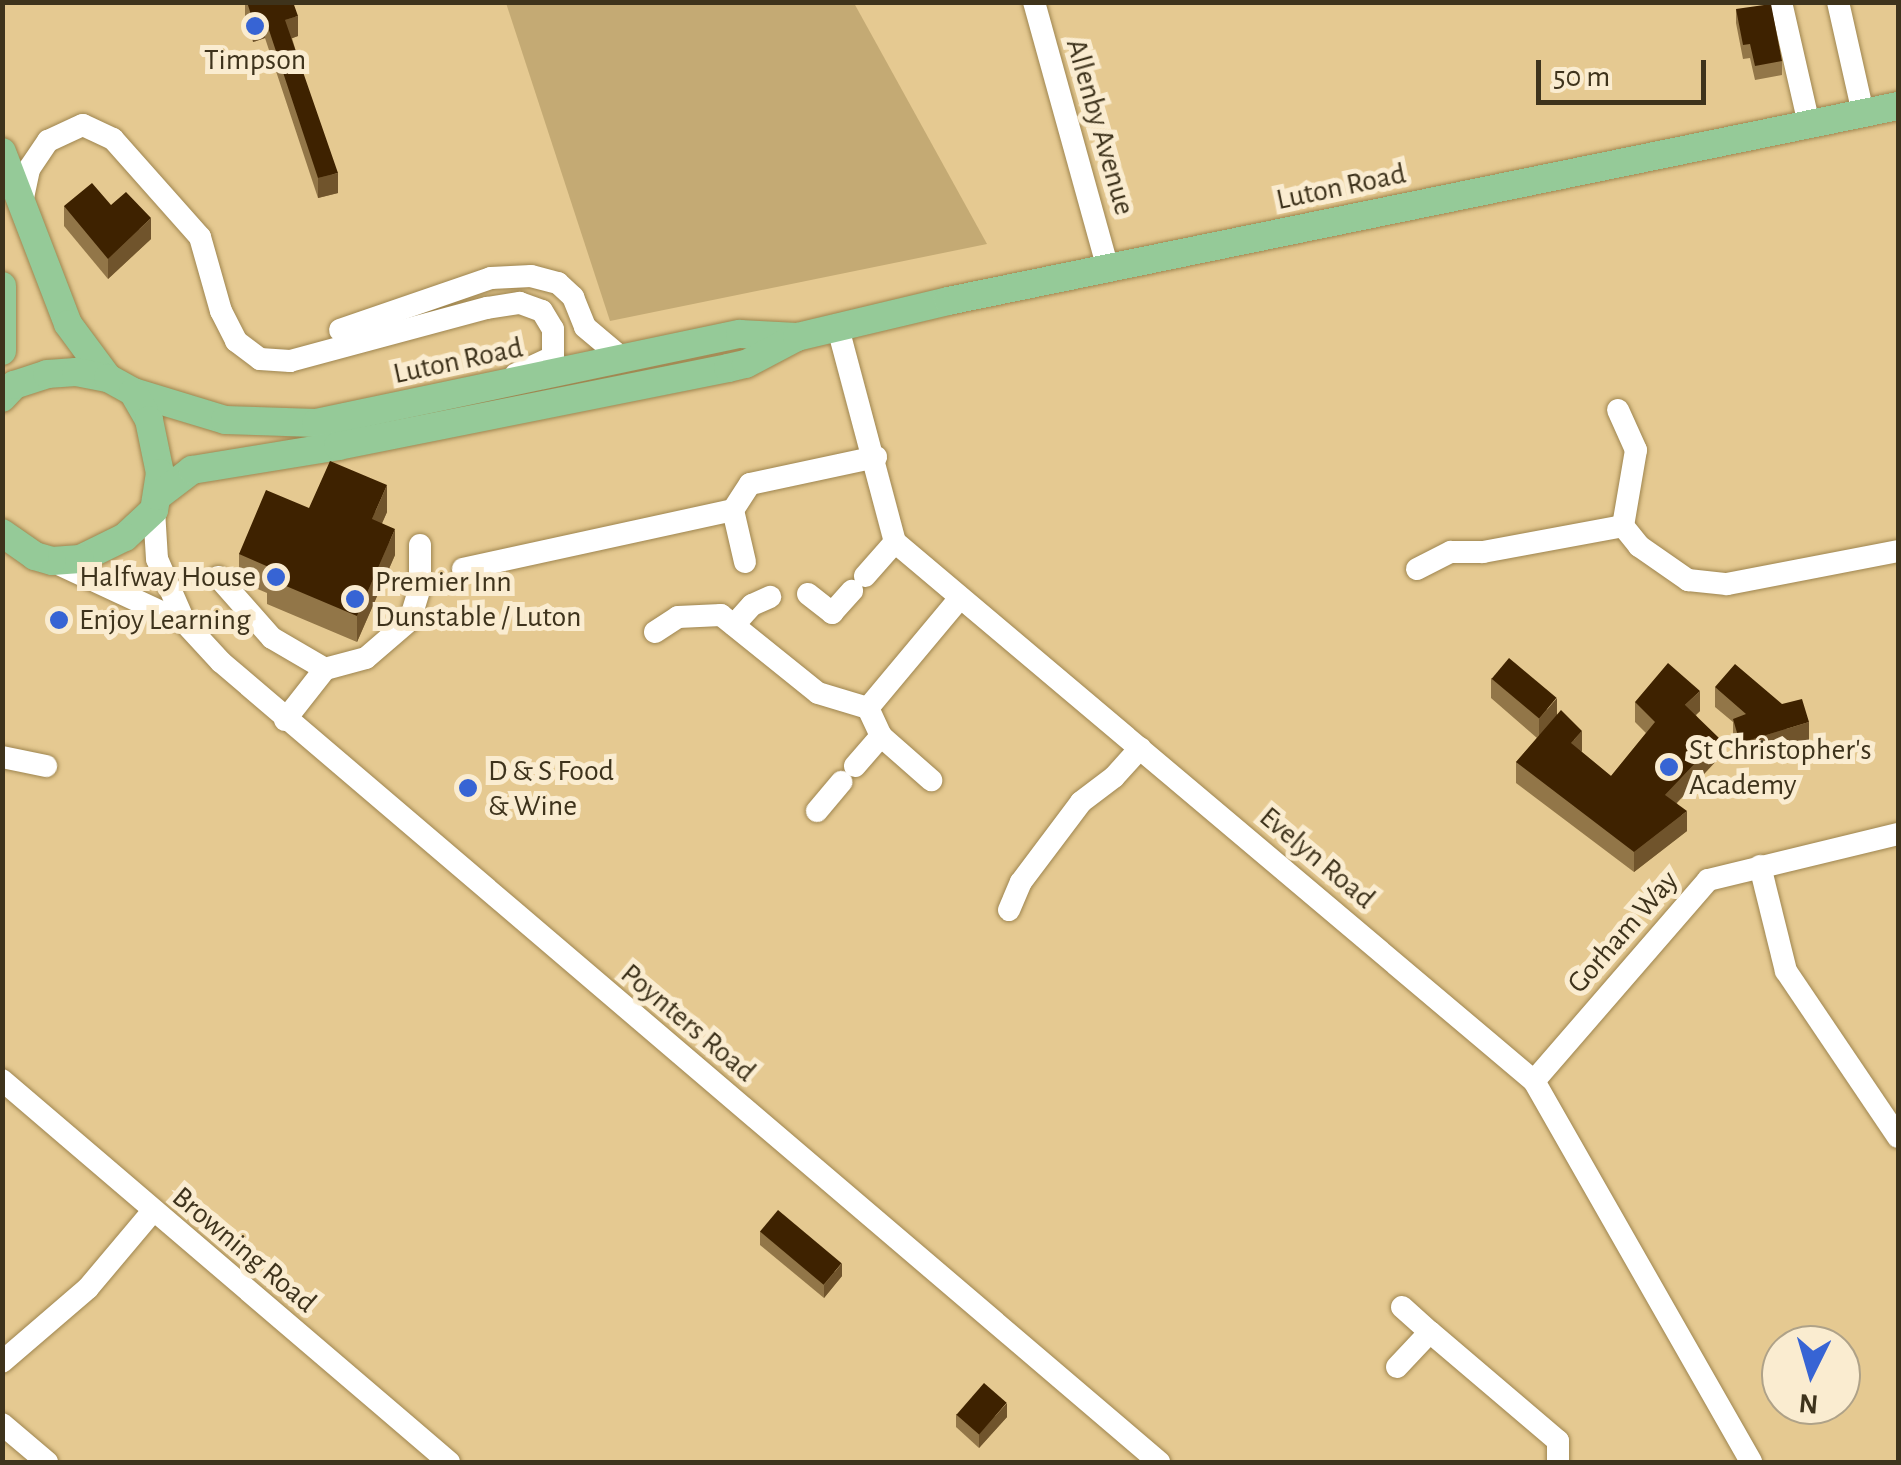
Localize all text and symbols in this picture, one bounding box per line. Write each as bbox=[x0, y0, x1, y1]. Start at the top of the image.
marker: Timpson bbox=[244, 15, 266, 37]
street label: Allenby Avenue bbox=[1058, 35, 1142, 219]
scale bar bbox=[1541, 40, 1711, 102]
place label: Timpson bbox=[204, 42, 306, 78]
text: 50 m bbox=[1553, 62, 1610, 92]
street label: Luton Road bbox=[1273, 156, 1409, 218]
street label: Luton Road bbox=[390, 330, 526, 392]
place label: Halfway House bbox=[79, 559, 256, 595]
place label: Premier Inn Dunstable / Luton bbox=[375, 564, 581, 634]
marker: Halfway House bbox=[265, 566, 287, 588]
marker: Premier Inn Dunstable / Luton bbox=[344, 588, 366, 610]
place label: Enjoy Learning bbox=[79, 602, 251, 638]
marker: Enjoy Learning bbox=[48, 609, 70, 631]
place label: St Christopher's Academy bbox=[1689, 732, 1872, 802]
place label: D & S Food & Wine bbox=[488, 753, 614, 824]
marker: St Christopher's Academy bbox=[1658, 756, 1680, 778]
marker: D & S Food & Wine bbox=[457, 777, 479, 799]
street label: Evelyn Road bbox=[1252, 799, 1382, 917]
street label: Gorham Way bbox=[1560, 863, 1686, 1001]
street label: Poynters Road bbox=[613, 956, 763, 1090]
street label: Browning Road bbox=[164, 1179, 324, 1321]
north arrow bbox=[1761, 1325, 1861, 1425]
text: N bbox=[1798, 1388, 1819, 1418]

